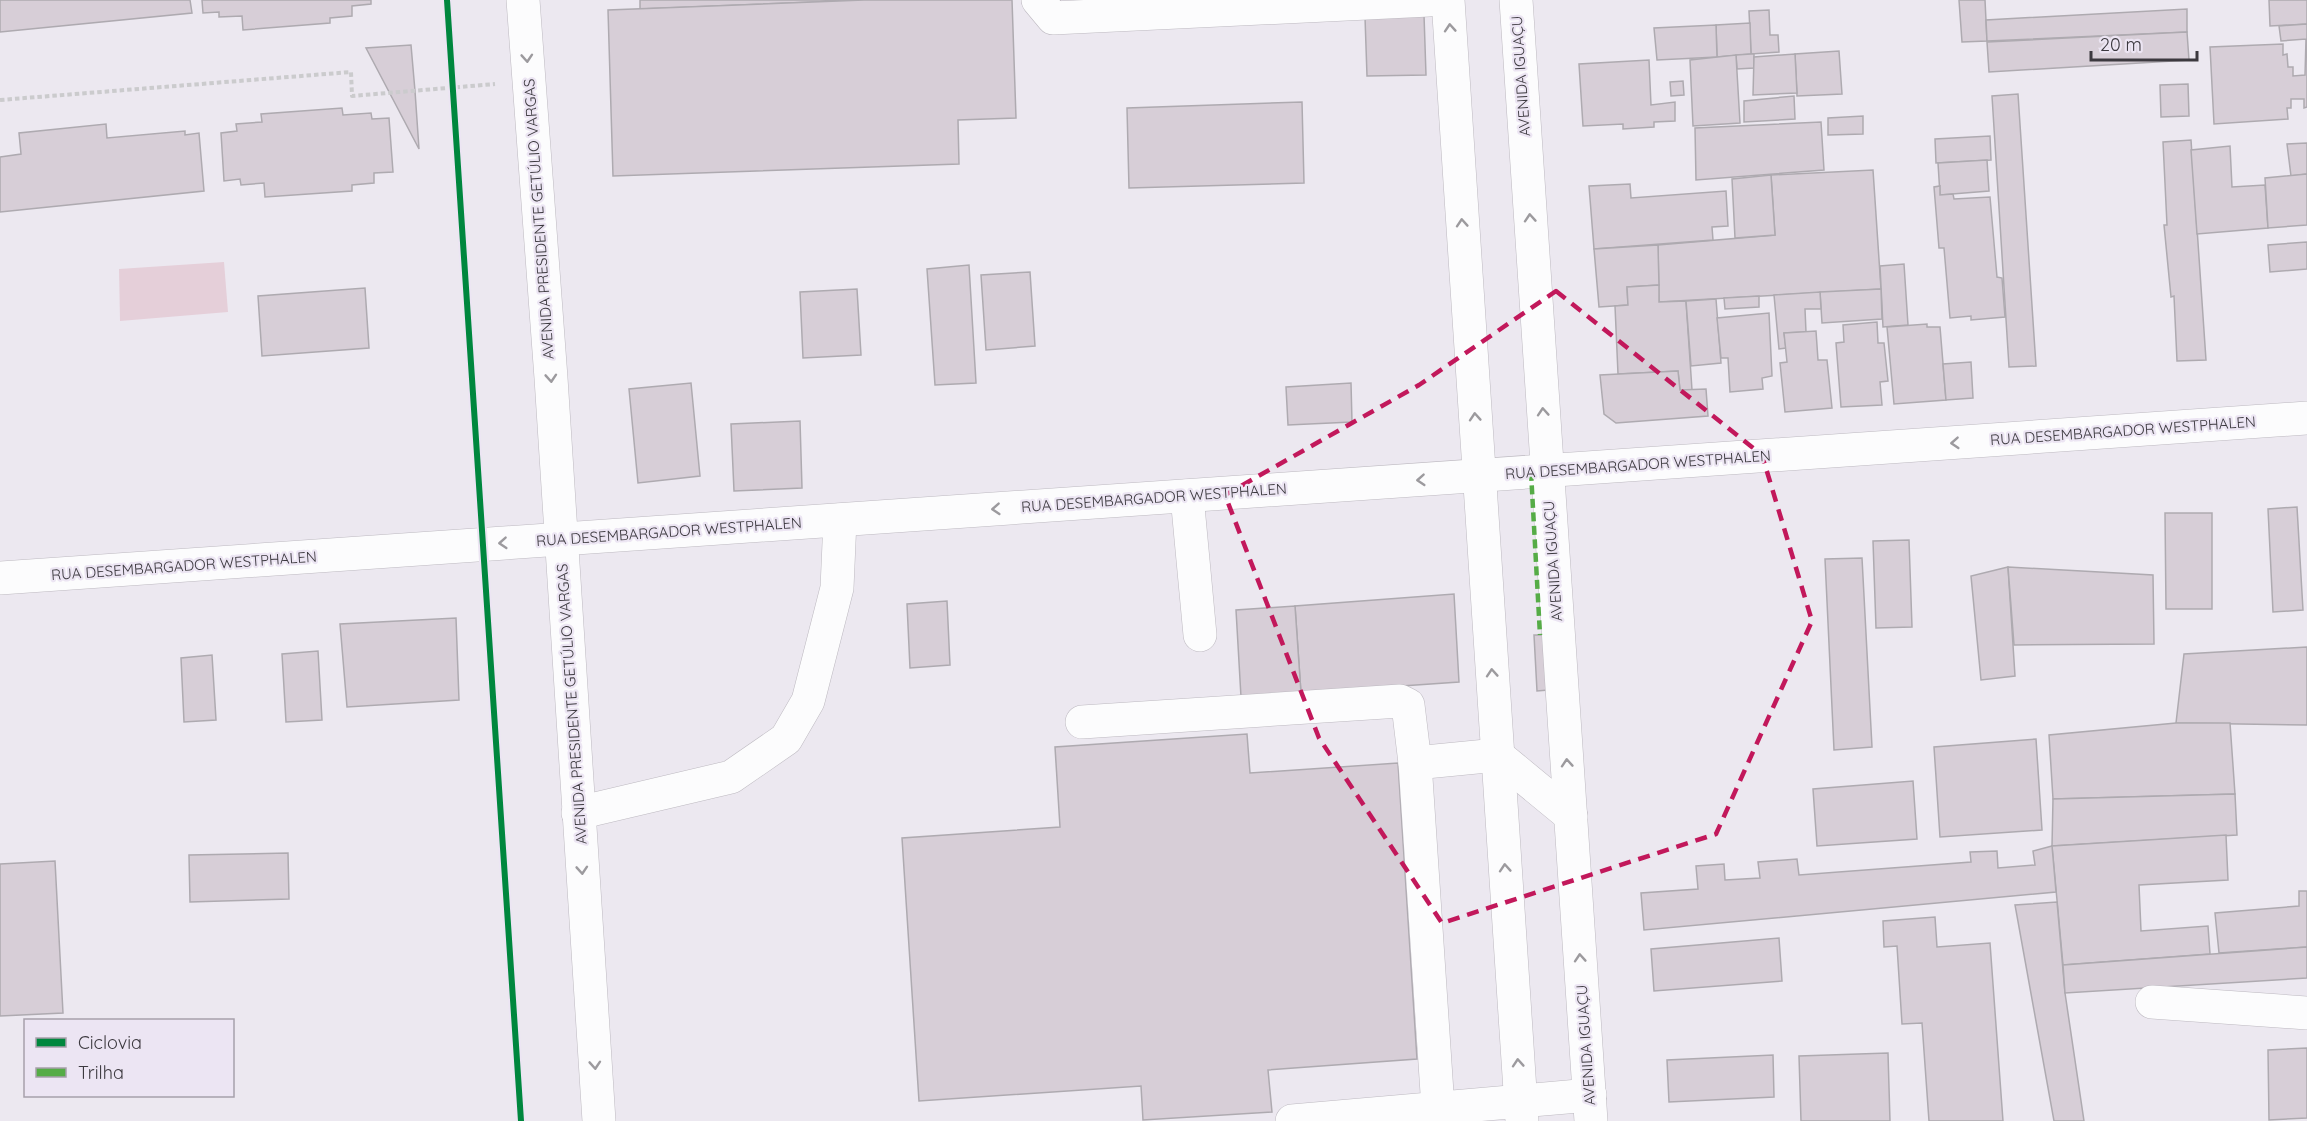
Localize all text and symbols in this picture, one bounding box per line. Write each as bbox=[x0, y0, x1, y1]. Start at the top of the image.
street label: AVENIDA IGUAÇU bbox=[1507, 15, 1534, 137]
one-way arrow bbox=[1443, 24, 1456, 33]
scale bar bbox=[2091, 24, 2198, 62]
text: 20 m bbox=[2100, 33, 2142, 56]
one-way arrow bbox=[520, 54, 533, 63]
street label: AVENIDA PRESIDENTE GETÚLIO VARGAS bbox=[519, 78, 558, 360]
one-way arrow bbox=[1524, 213, 1537, 222]
one-way arrow bbox=[1456, 218, 1469, 227]
one-way arrow bbox=[544, 374, 557, 383]
one-way arrow bbox=[1537, 408, 1550, 417]
street label: RUA DESEMBARGADOR WESTPHALEN bbox=[1989, 412, 2256, 449]
one-way arrow bbox=[1469, 413, 1482, 422]
one-way arrow bbox=[1951, 436, 1960, 449]
street label: RUA DESEMBARGADOR WESTPHALEN bbox=[1504, 446, 1771, 483]
one-way arrow bbox=[1416, 473, 1425, 486]
street label: RUA DESEMBARGADOR WESTPHALEN bbox=[1020, 479, 1287, 516]
street label: AVENIDA IGUAÇU bbox=[1539, 500, 1566, 622]
one-way arrow bbox=[991, 503, 1000, 516]
street label: RUA DESEMBARGADOR WESTPHALEN bbox=[535, 513, 802, 550]
one-way arrow bbox=[498, 537, 507, 550]
street label: RUA DESEMBARGADOR WESTPHALEN bbox=[50, 547, 317, 584]
street label: AVENIDA PRESIDENTE GETÚLIO VARGAS bbox=[552, 563, 591, 845]
one-way arrow bbox=[1486, 669, 1499, 678]
one-way arrow bbox=[1561, 759, 1574, 768]
one-way arrow bbox=[1499, 864, 1512, 873]
one-way arrow bbox=[576, 866, 589, 875]
one-way arrow bbox=[1574, 953, 1587, 962]
street label: AVENIDA IGUAÇU bbox=[1572, 984, 1599, 1106]
legend bbox=[24, 1019, 234, 1097]
text: Ciclovia bbox=[78, 1031, 142, 1054]
one-way arrow bbox=[1512, 1058, 1525, 1067]
one-way arrow bbox=[588, 1060, 601, 1069]
text: Trilha bbox=[78, 1061, 124, 1084]

